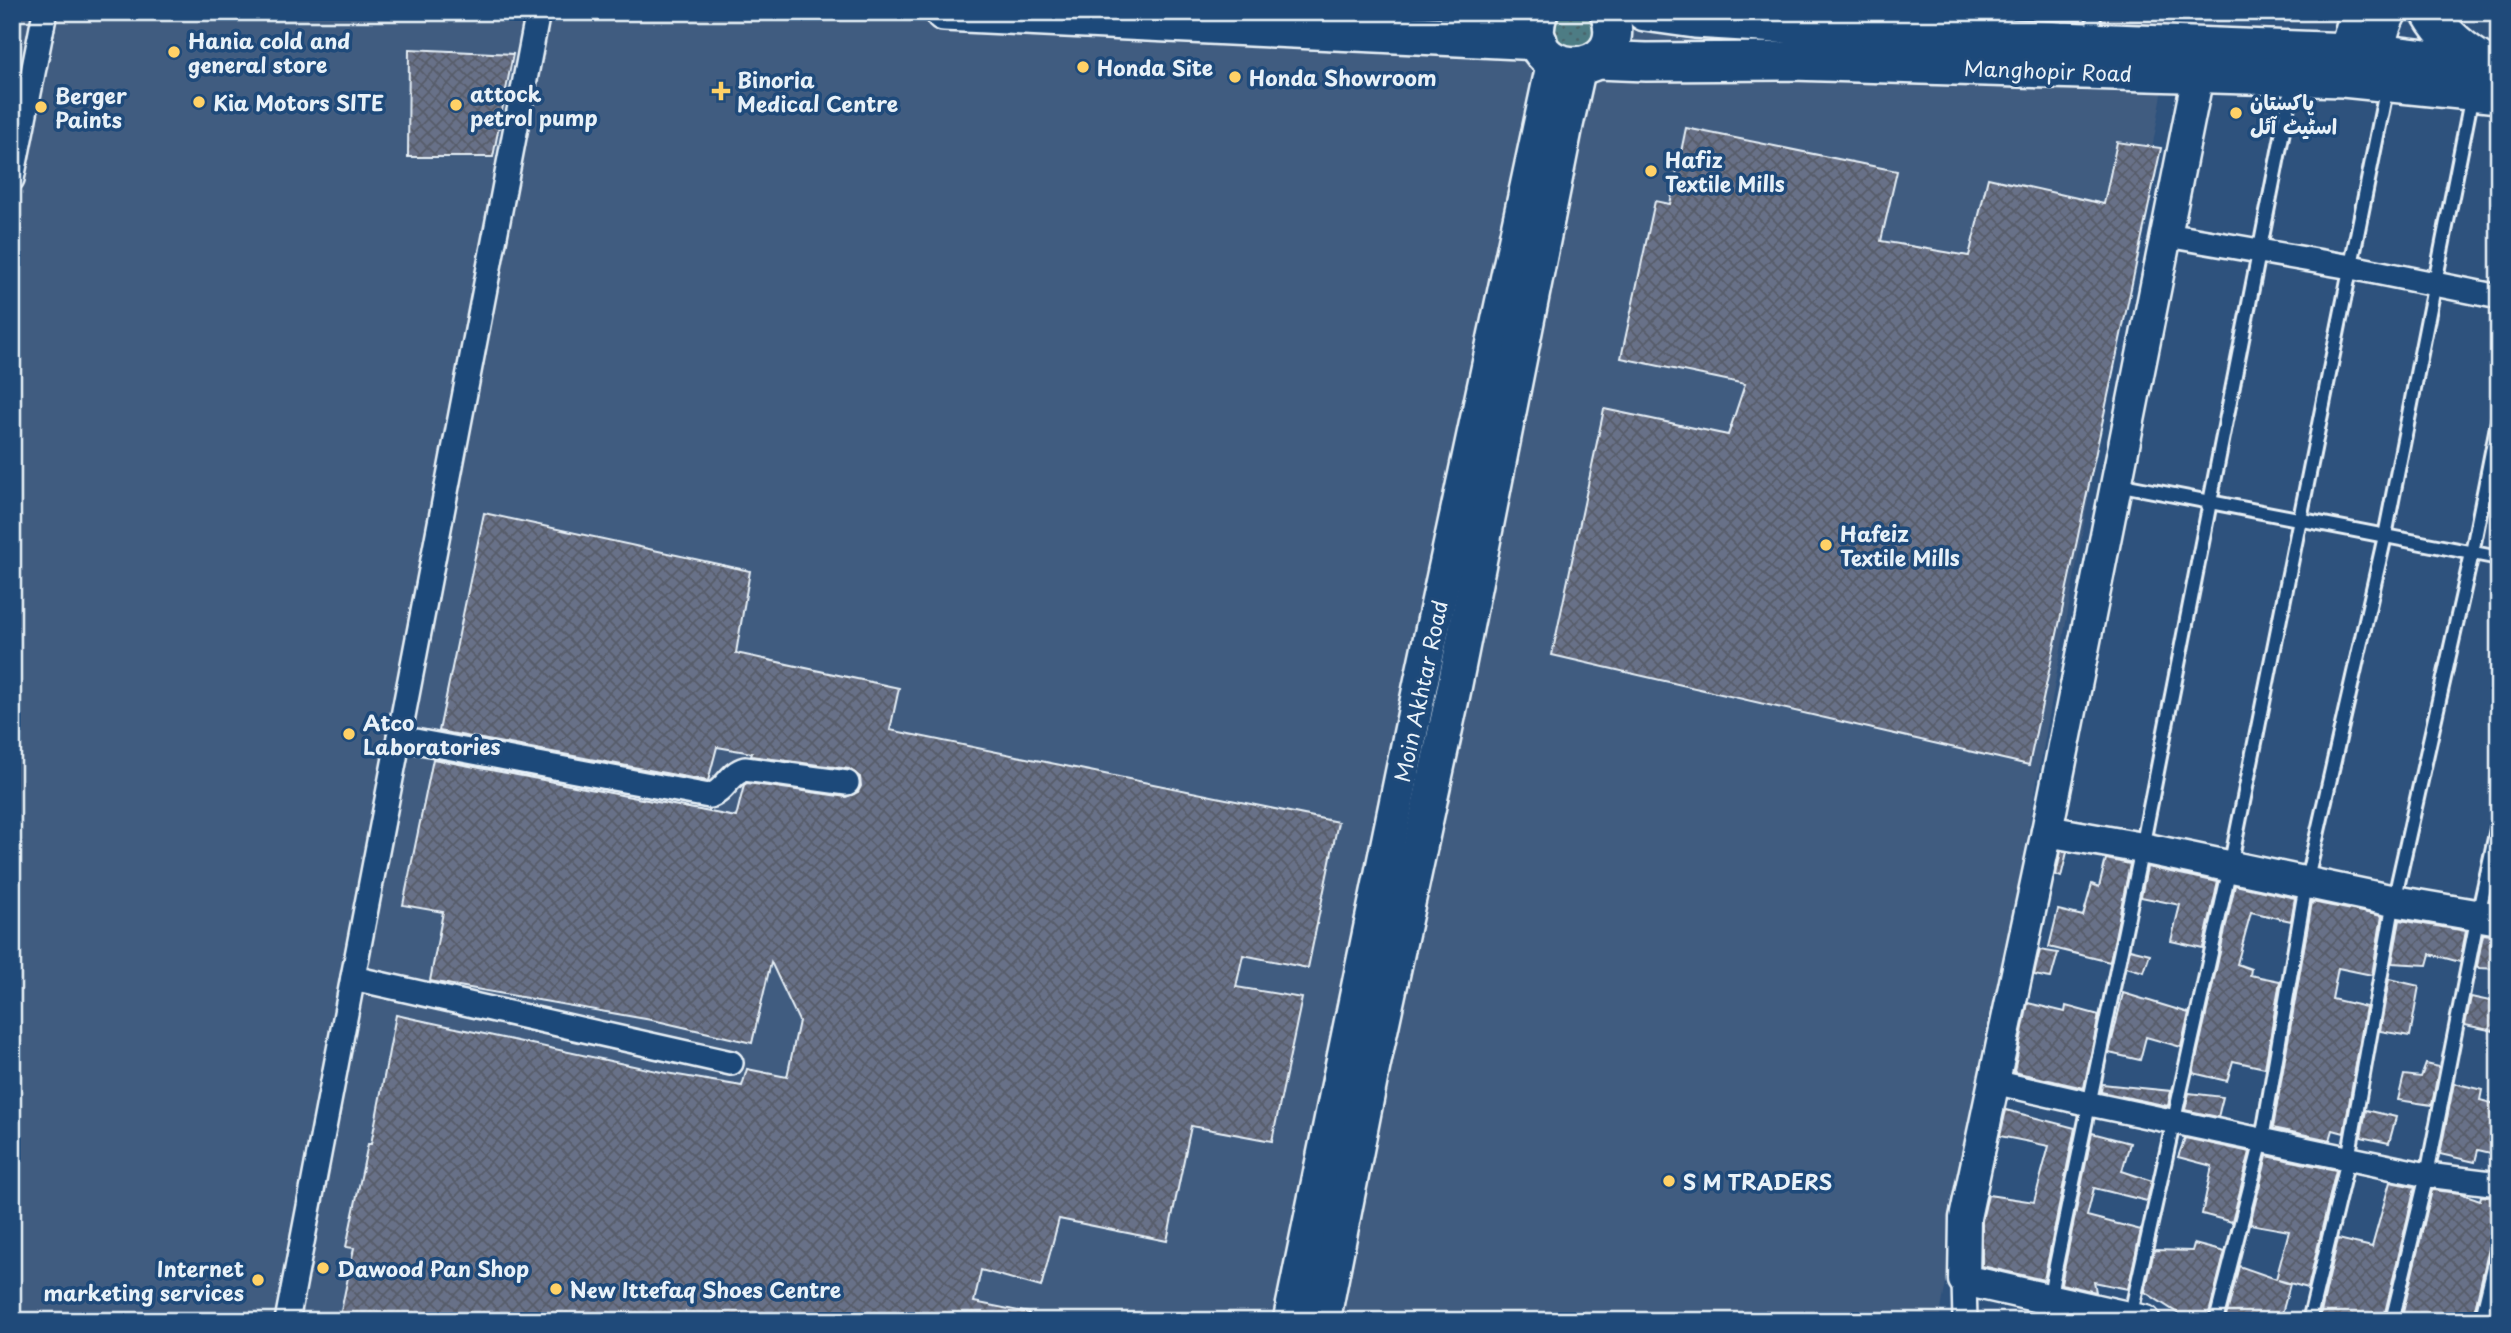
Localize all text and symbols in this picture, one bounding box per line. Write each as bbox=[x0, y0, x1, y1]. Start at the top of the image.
place label: Hania cold and general store bbox=[188, 24, 350, 80]
marker: Hania cold and general store bbox=[166, 44, 182, 60]
place label: Honda Site bbox=[1097, 51, 1213, 83]
street label: Manghopir Road bbox=[1963, 51, 2133, 89]
marker: Honda Site bbox=[1075, 59, 1091, 75]
place label: Honda Showroom bbox=[1249, 61, 1437, 93]
place label: Binoria Medical Centre bbox=[737, 63, 898, 119]
marker: Honda Showroom bbox=[1227, 69, 1243, 85]
place label: attock petrol pump bbox=[470, 77, 598, 133]
place label: Berger Paints bbox=[55, 79, 127, 135]
marker: Binoria Medical Centre bbox=[711, 81, 731, 101]
place label: پاکستان اسٹیٹ آئل bbox=[2250, 85, 2337, 141]
place label: Kia Motors SITE bbox=[213, 86, 384, 118]
marker: Kia Motors SITE bbox=[191, 94, 207, 110]
marker: attock petrol pump bbox=[448, 97, 464, 113]
marker: Berger Paints bbox=[33, 99, 49, 115]
marker: پاکستان اسٹیٹ آئل bbox=[2228, 105, 2244, 121]
place label: Hafiz Textile Mills bbox=[1665, 143, 1785, 199]
marker: Hafiz Textile Mills bbox=[1643, 163, 1659, 179]
place label: Hafeiz Textile Mills bbox=[1840, 517, 1960, 573]
marker: Hafeiz Textile Mills bbox=[1818, 537, 1834, 553]
street label: Moin Akhtar Road bbox=[1385, 597, 1455, 785]
place label: Atco Laboratories bbox=[363, 706, 501, 762]
marker: Atco Laboratories bbox=[341, 726, 357, 742]
place label: S M TRADERS bbox=[1683, 1165, 1832, 1197]
marker: S M TRADERS bbox=[1661, 1173, 1677, 1189]
place label: Internet marketing services bbox=[43, 1252, 244, 1308]
place label: Dawood Pan Shop bbox=[337, 1252, 529, 1284]
marker: Dawood Pan Shop bbox=[315, 1260, 331, 1276]
marker: Internet marketing services bbox=[250, 1272, 266, 1288]
place label: New Ittefaq Shoes Centre bbox=[570, 1273, 841, 1305]
marker: New Ittefaq Shoes Centre bbox=[548, 1281, 564, 1297]

